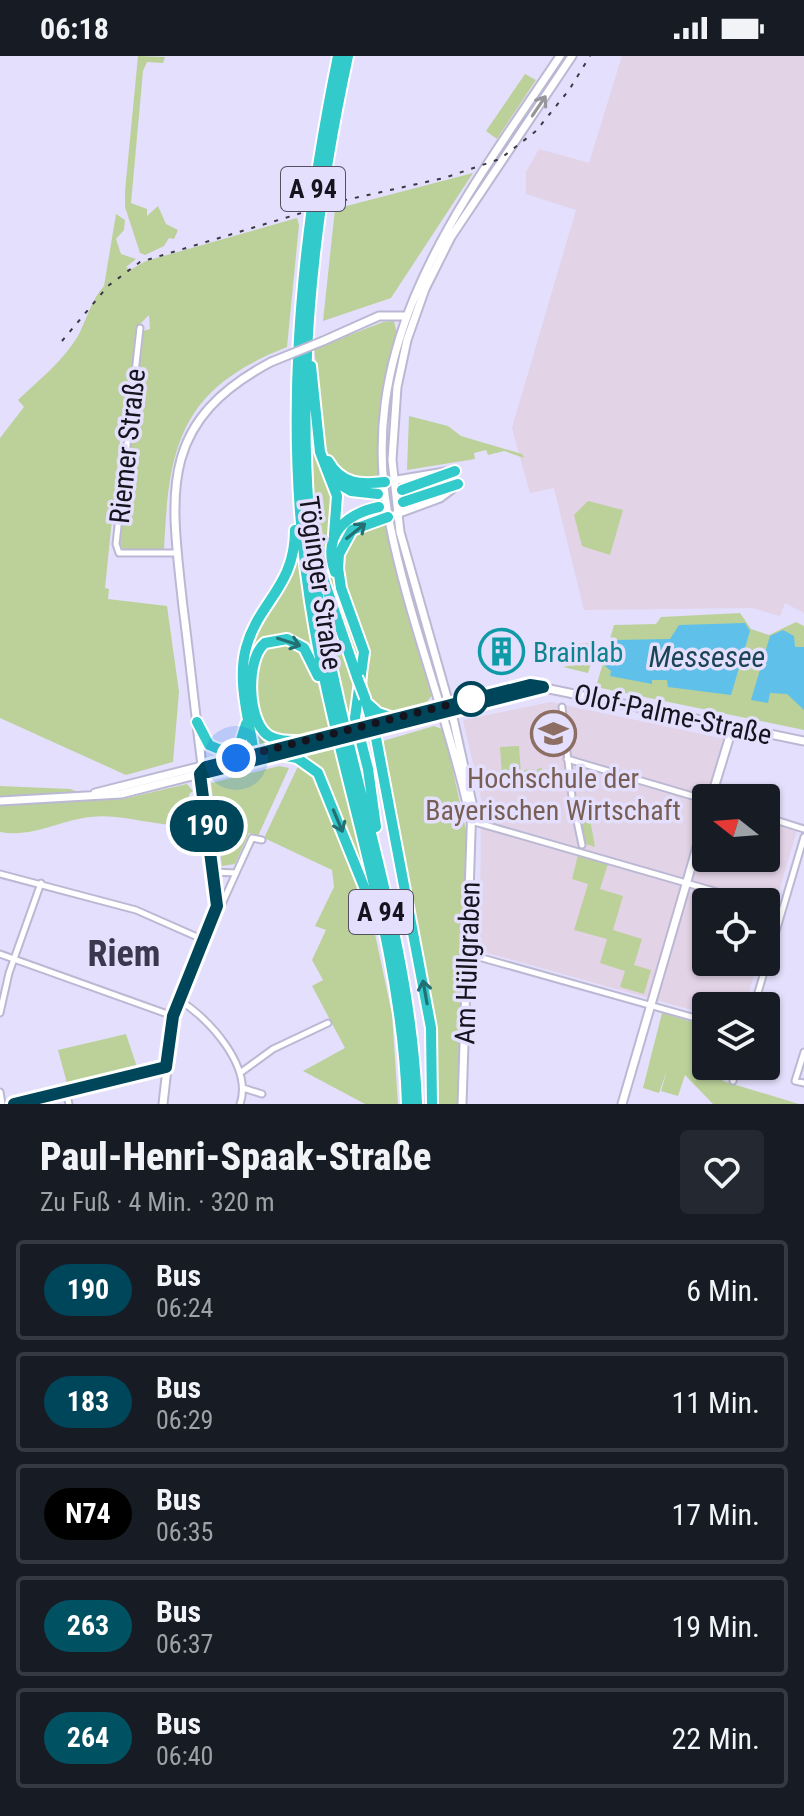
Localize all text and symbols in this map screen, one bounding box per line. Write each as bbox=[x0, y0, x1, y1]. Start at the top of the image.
text: 06:18 bbox=[40, 11, 109, 46]
one-way arrow bbox=[531, 95, 547, 117]
road number: A 94 bbox=[281, 167, 345, 211]
street label: Riemer Straße bbox=[103, 367, 152, 525]
street label: Töginger Straße bbox=[292, 494, 349, 672]
one-way arrow bbox=[346, 522, 366, 540]
building icon: Brainlab bbox=[478, 628, 526, 676]
one-way arrow bbox=[276, 636, 301, 651]
place label: Brainlab bbox=[533, 636, 623, 669]
water label: Messesee bbox=[649, 639, 765, 674]
street label: Olof-Palme-Straße bbox=[571, 677, 775, 752]
unlabelled marker bbox=[454, 682, 488, 716]
school or university icon: Hochschule der Bayerischen Wirtschaft bbox=[529, 709, 577, 757]
your location bbox=[216, 738, 256, 778]
place label: Hochschule der Bayerischen Wirtschaft bbox=[425, 762, 681, 827]
north arrow bbox=[692, 784, 780, 872]
map controls bbox=[692, 784, 780, 1080]
line badge: 190 bbox=[161, 800, 253, 852]
one-way arrow bbox=[332, 808, 347, 833]
text: 190 bbox=[186, 809, 228, 842]
street label: Am Hüllgraben bbox=[448, 881, 487, 1045]
button: locate bbox=[692, 888, 780, 976]
road number: A 94 bbox=[349, 890, 413, 934]
district label: Riem bbox=[88, 933, 160, 975]
one-way arrow bbox=[417, 980, 432, 1005]
button: layers bbox=[692, 992, 780, 1080]
button: heart bbox=[680, 1130, 764, 1214]
text: Paul-Henri-Spaak-Straße bbox=[40, 1135, 431, 1179]
text: Zu Fuß · 4 Min. · 320 m bbox=[40, 1187, 275, 1217]
text: Bus bbox=[156, 1258, 201, 1293]
text: 190 bbox=[67, 1273, 109, 1306]
text: 6 Min. bbox=[686, 1273, 760, 1308]
text: 06:24 bbox=[156, 1293, 213, 1323]
text: Bus bbox=[156, 1370, 201, 1405]
text: 183 bbox=[67, 1385, 109, 1418]
text: 11 Min. bbox=[672, 1385, 760, 1420]
text: 06:29 bbox=[156, 1405, 213, 1435]
text: Bus bbox=[156, 1482, 201, 1517]
text: N74 bbox=[65, 1497, 111, 1530]
text: 17 Min. bbox=[672, 1497, 760, 1532]
text: 06:35 bbox=[156, 1517, 213, 1547]
text: Bus bbox=[156, 1594, 201, 1629]
text: 263 bbox=[67, 1609, 109, 1642]
text: 19 Min. bbox=[672, 1609, 760, 1644]
text: 06:37 bbox=[156, 1629, 213, 1659]
text: Bus bbox=[156, 1706, 201, 1741]
text: 264 bbox=[67, 1721, 109, 1754]
text: 22 Min. bbox=[672, 1721, 760, 1756]
text: 06:40 bbox=[156, 1741, 213, 1771]

